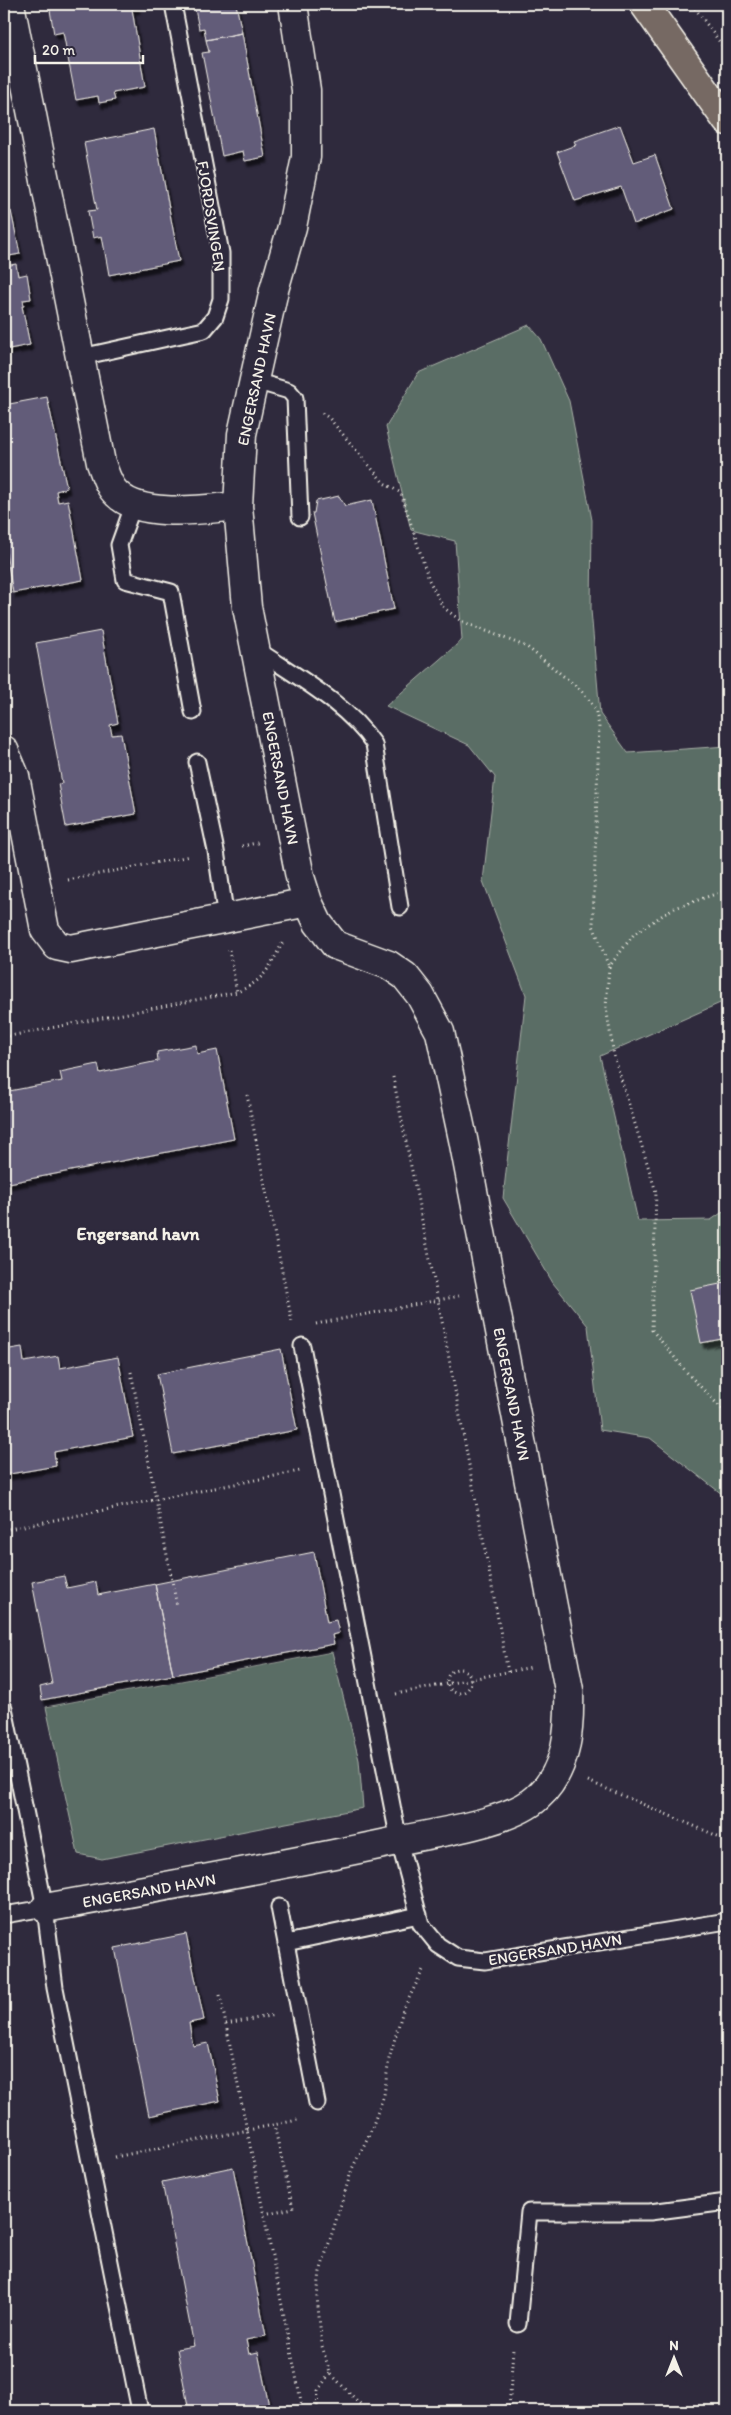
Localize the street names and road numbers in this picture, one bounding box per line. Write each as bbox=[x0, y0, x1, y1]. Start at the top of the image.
street label: FJORDSVINGEN bbox=[193, 159, 230, 273]
street label: ENGERSAND HAVN bbox=[233, 311, 280, 447]
street label: ENGERSAND HAVN bbox=[258, 710, 303, 846]
street label: ENGERSAND HAVN bbox=[489, 1326, 534, 1462]
street label: ENGERSAND HAVN bbox=[81, 1869, 217, 1912]
street label: ENGERSAND HAVN bbox=[487, 1930, 623, 1969]

